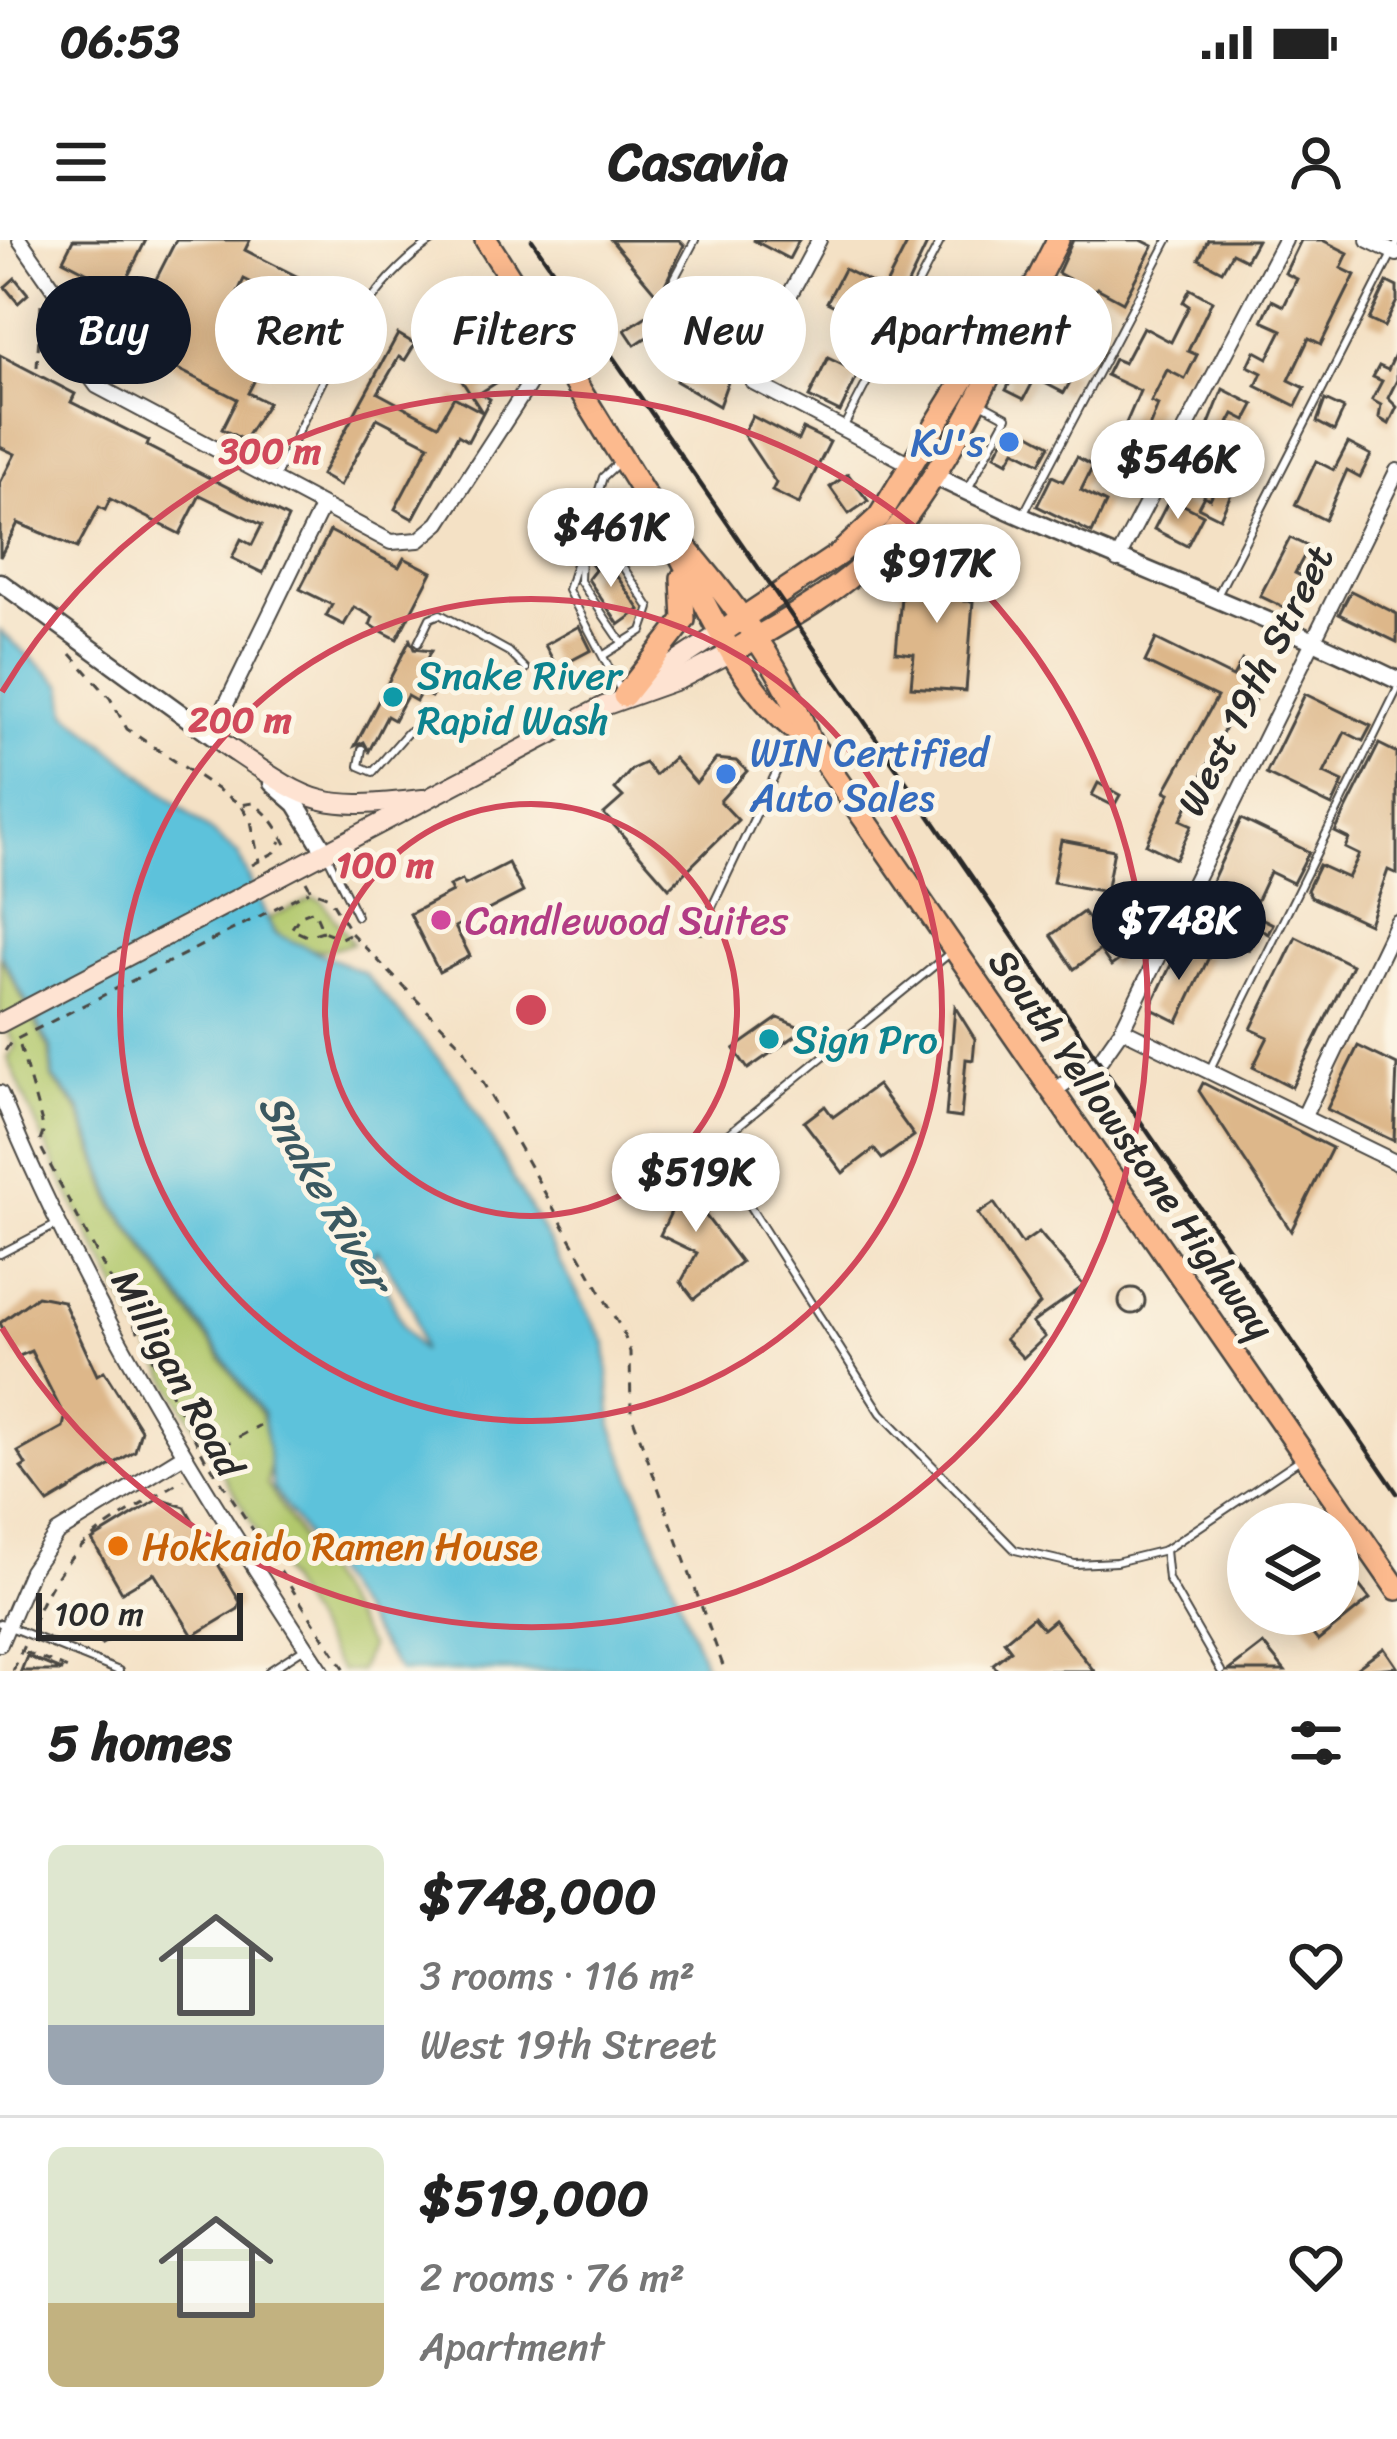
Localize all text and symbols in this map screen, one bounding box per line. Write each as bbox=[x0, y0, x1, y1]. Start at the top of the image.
text: 06:53 bbox=[60, 2, 180, 82]
text: Casavia bbox=[609, 114, 788, 210]
icon: menu bbox=[48, 129, 114, 195]
icon: person bbox=[1283, 129, 1349, 195]
chip: Buy bbox=[36, 276, 191, 384]
chip: Rent bbox=[215, 276, 387, 384]
chip: Filters bbox=[411, 276, 618, 384]
chip: New bbox=[642, 276, 806, 384]
chip: Apartment bbox=[830, 276, 1112, 384]
place label: KJ's bbox=[910, 408, 986, 477]
text: 300 m bbox=[218, 419, 321, 483]
pin: $546K bbox=[1094, 420, 1262, 522]
text: $546K bbox=[1118, 424, 1238, 493]
marker: KJ's bbox=[996, 429, 1022, 455]
pin: $461K bbox=[527, 488, 695, 590]
text: $461K bbox=[554, 492, 668, 561]
pin: $917K bbox=[853, 524, 1021, 626]
text: $917K bbox=[881, 528, 993, 597]
street label: West 19th Street bbox=[1157, 532, 1353, 828]
place label: Snake River Rapid Wash bbox=[417, 641, 624, 755]
marker: Snake River Rapid Wash bbox=[380, 684, 406, 710]
text: 200 m bbox=[188, 688, 292, 752]
place label: WIN Certified Auto Sales bbox=[749, 718, 991, 832]
marker: WIN Certified Auto Sales bbox=[713, 761, 739, 787]
text: 100 m bbox=[336, 833, 434, 897]
pin: $748K bbox=[1095, 881, 1263, 983]
text: $748K bbox=[1119, 885, 1239, 954]
place label: Candlewood Suites bbox=[465, 886, 789, 955]
marker: Candlewood Suites bbox=[428, 907, 454, 933]
street label: South Yellowstone Highway bbox=[970, 933, 1294, 1355]
centre of rings bbox=[510, 989, 552, 1031]
place label: Sign Pro bbox=[793, 1005, 938, 1074]
marker: Sign Pro bbox=[756, 1026, 782, 1052]
water label: Snake River bbox=[238, 1078, 416, 1313]
pin: $519K bbox=[612, 1133, 780, 1235]
text: $519K bbox=[639, 1137, 753, 1206]
street label: Milligan Road bbox=[92, 1256, 265, 1492]
map controls bbox=[1227, 1503, 1359, 1635]
button: layers bbox=[1227, 1503, 1359, 1635]
place label: Hokkaido Ramen House bbox=[142, 1512, 538, 1581]
marker: Hokkaido Ramen House bbox=[105, 1533, 131, 1559]
text: 100 m bbox=[54, 1585, 144, 1643]
scale bar bbox=[36, 1587, 243, 1640]
text: 5 homes bbox=[48, 1698, 231, 1788]
icon: filters bbox=[1283, 1710, 1349, 1776]
text: $748,000 bbox=[420, 1851, 657, 1941]
icon: home bbox=[144, 1893, 288, 2037]
icon: heart bbox=[1283, 1932, 1349, 1998]
text: 3 rooms · 116 m² bbox=[420, 1941, 695, 2010]
text: West 19th Street bbox=[420, 2010, 717, 2079]
text: $519,000 bbox=[420, 2153, 649, 2243]
icon: home bbox=[144, 2195, 288, 2339]
icon: heart bbox=[1283, 2234, 1349, 2300]
text: 2 rooms · 76 m² bbox=[420, 2243, 685, 2312]
text: Apartment bbox=[420, 2312, 604, 2381]

